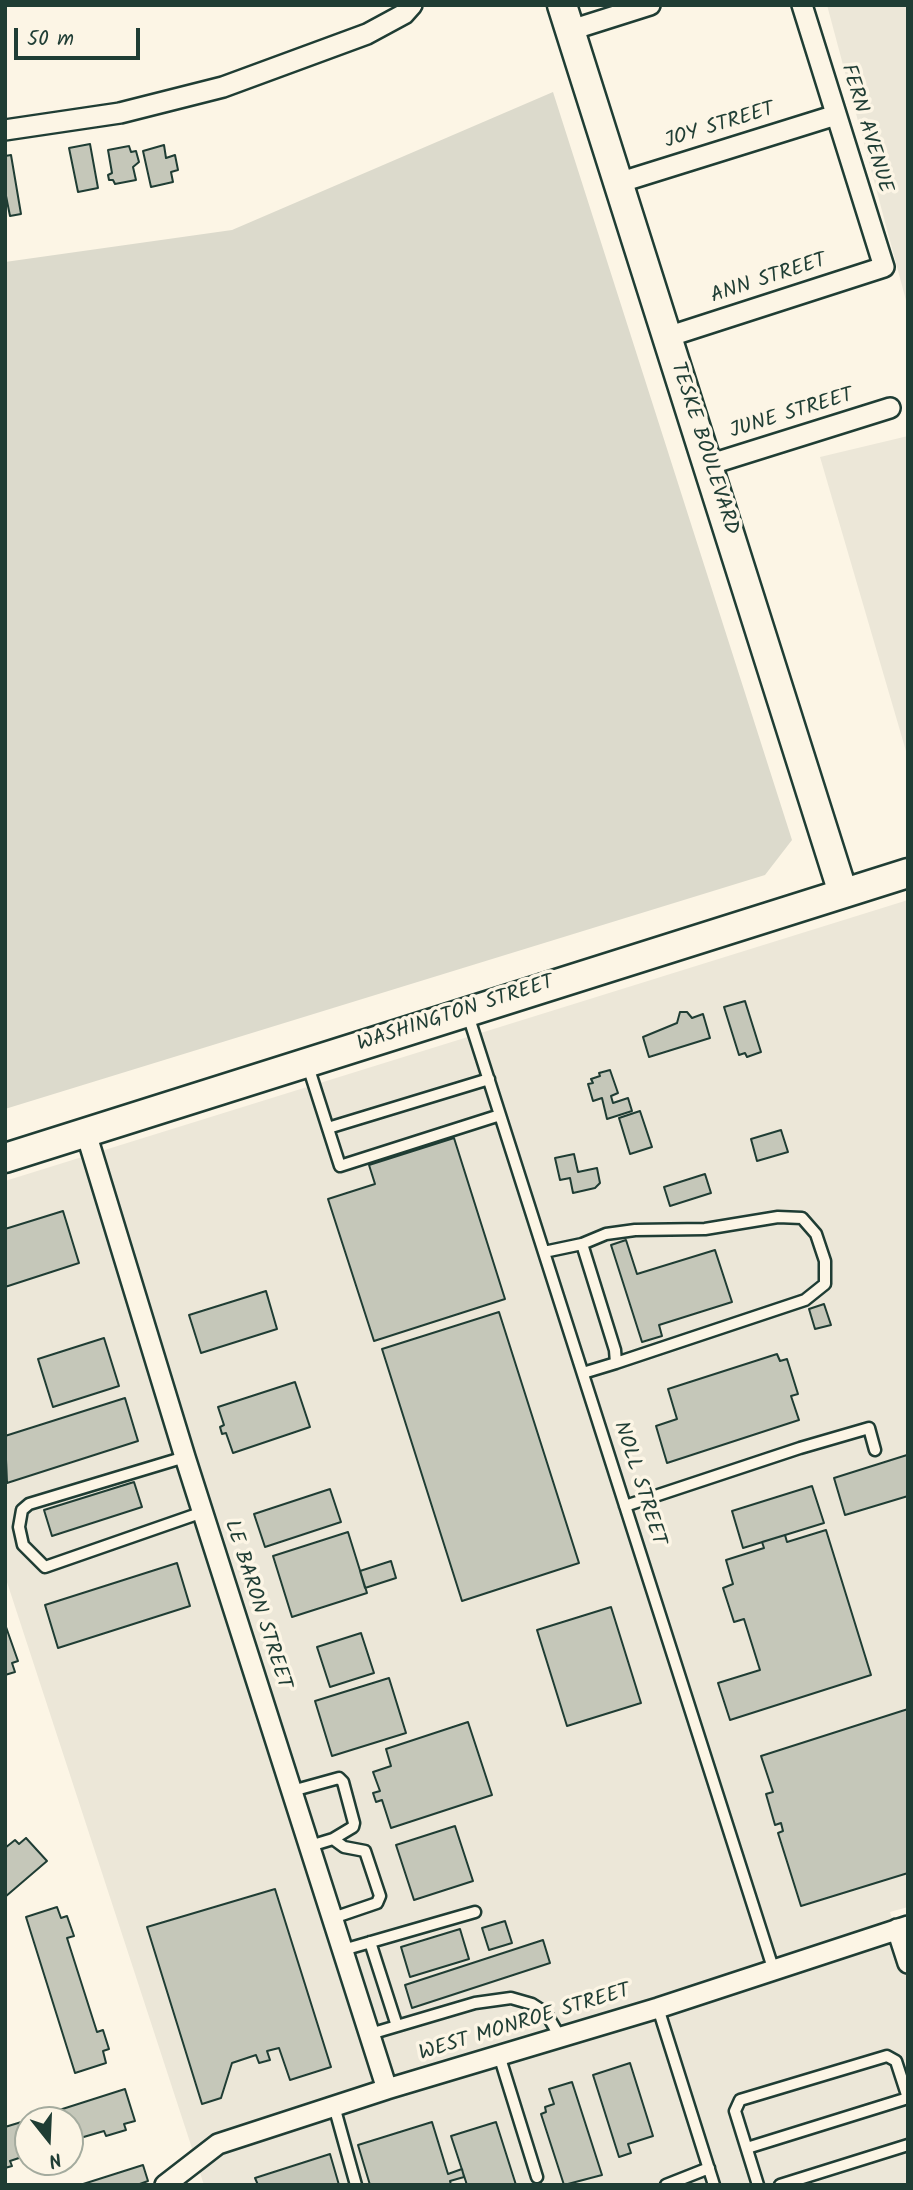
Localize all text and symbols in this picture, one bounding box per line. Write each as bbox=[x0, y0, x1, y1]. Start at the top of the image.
scale bar bbox=[18, 14, 144, 58]
text: 50 m bbox=[27, 23, 74, 56]
street label: FERN AVENUE bbox=[833, 62, 897, 196]
street label: JOY STREET bbox=[662, 98, 778, 156]
street label: ANN STREET bbox=[708, 249, 830, 311]
street label: TESKE BOULEVARD bbox=[663, 359, 743, 539]
street label: JUNE STREET bbox=[727, 384, 857, 446]
street label: WASHINGTON STREET bbox=[355, 971, 557, 1059]
street label: NOLL STREET bbox=[606, 1419, 670, 1549]
street label: LE BARON STREET bbox=[217, 1517, 295, 1693]
street label: WEST MONROE STREET bbox=[416, 1980, 634, 2068]
north arrow bbox=[14, 2106, 84, 2176]
text: N bbox=[45, 2143, 65, 2175]

